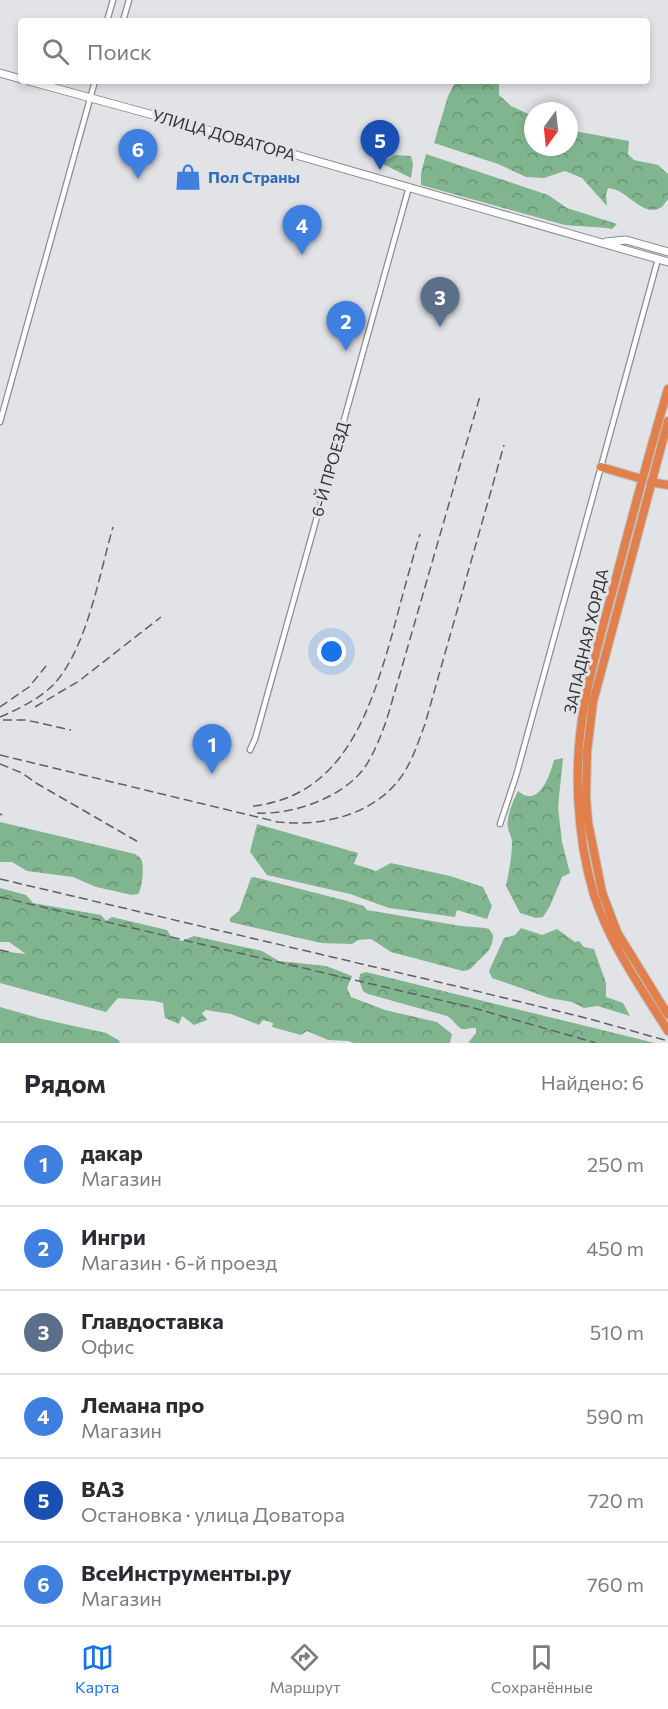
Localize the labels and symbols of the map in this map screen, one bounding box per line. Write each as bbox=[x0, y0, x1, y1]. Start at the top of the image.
north arrow bbox=[524, 102, 578, 156]
street label: УЛИЦА ДОВАТОРА bbox=[150, 105, 298, 164]
pin: 5 bbox=[360, 120, 400, 170]
pin: 6 bbox=[118, 130, 158, 179]
shop icon: Пол Страны bbox=[173, 162, 203, 192]
place label: Пол Страны bbox=[208, 167, 300, 186]
pin: 4 bbox=[282, 206, 322, 255]
pin: 3 bbox=[420, 278, 460, 327]
pin: 2 bbox=[326, 302, 366, 351]
street label: 6-Й ПРОЕЗД bbox=[307, 419, 352, 519]
street label: ЗАПАДНАЯ ХОРДА bbox=[560, 566, 612, 716]
your location bbox=[317, 637, 346, 666]
pin: 1 bbox=[192, 724, 232, 774]

